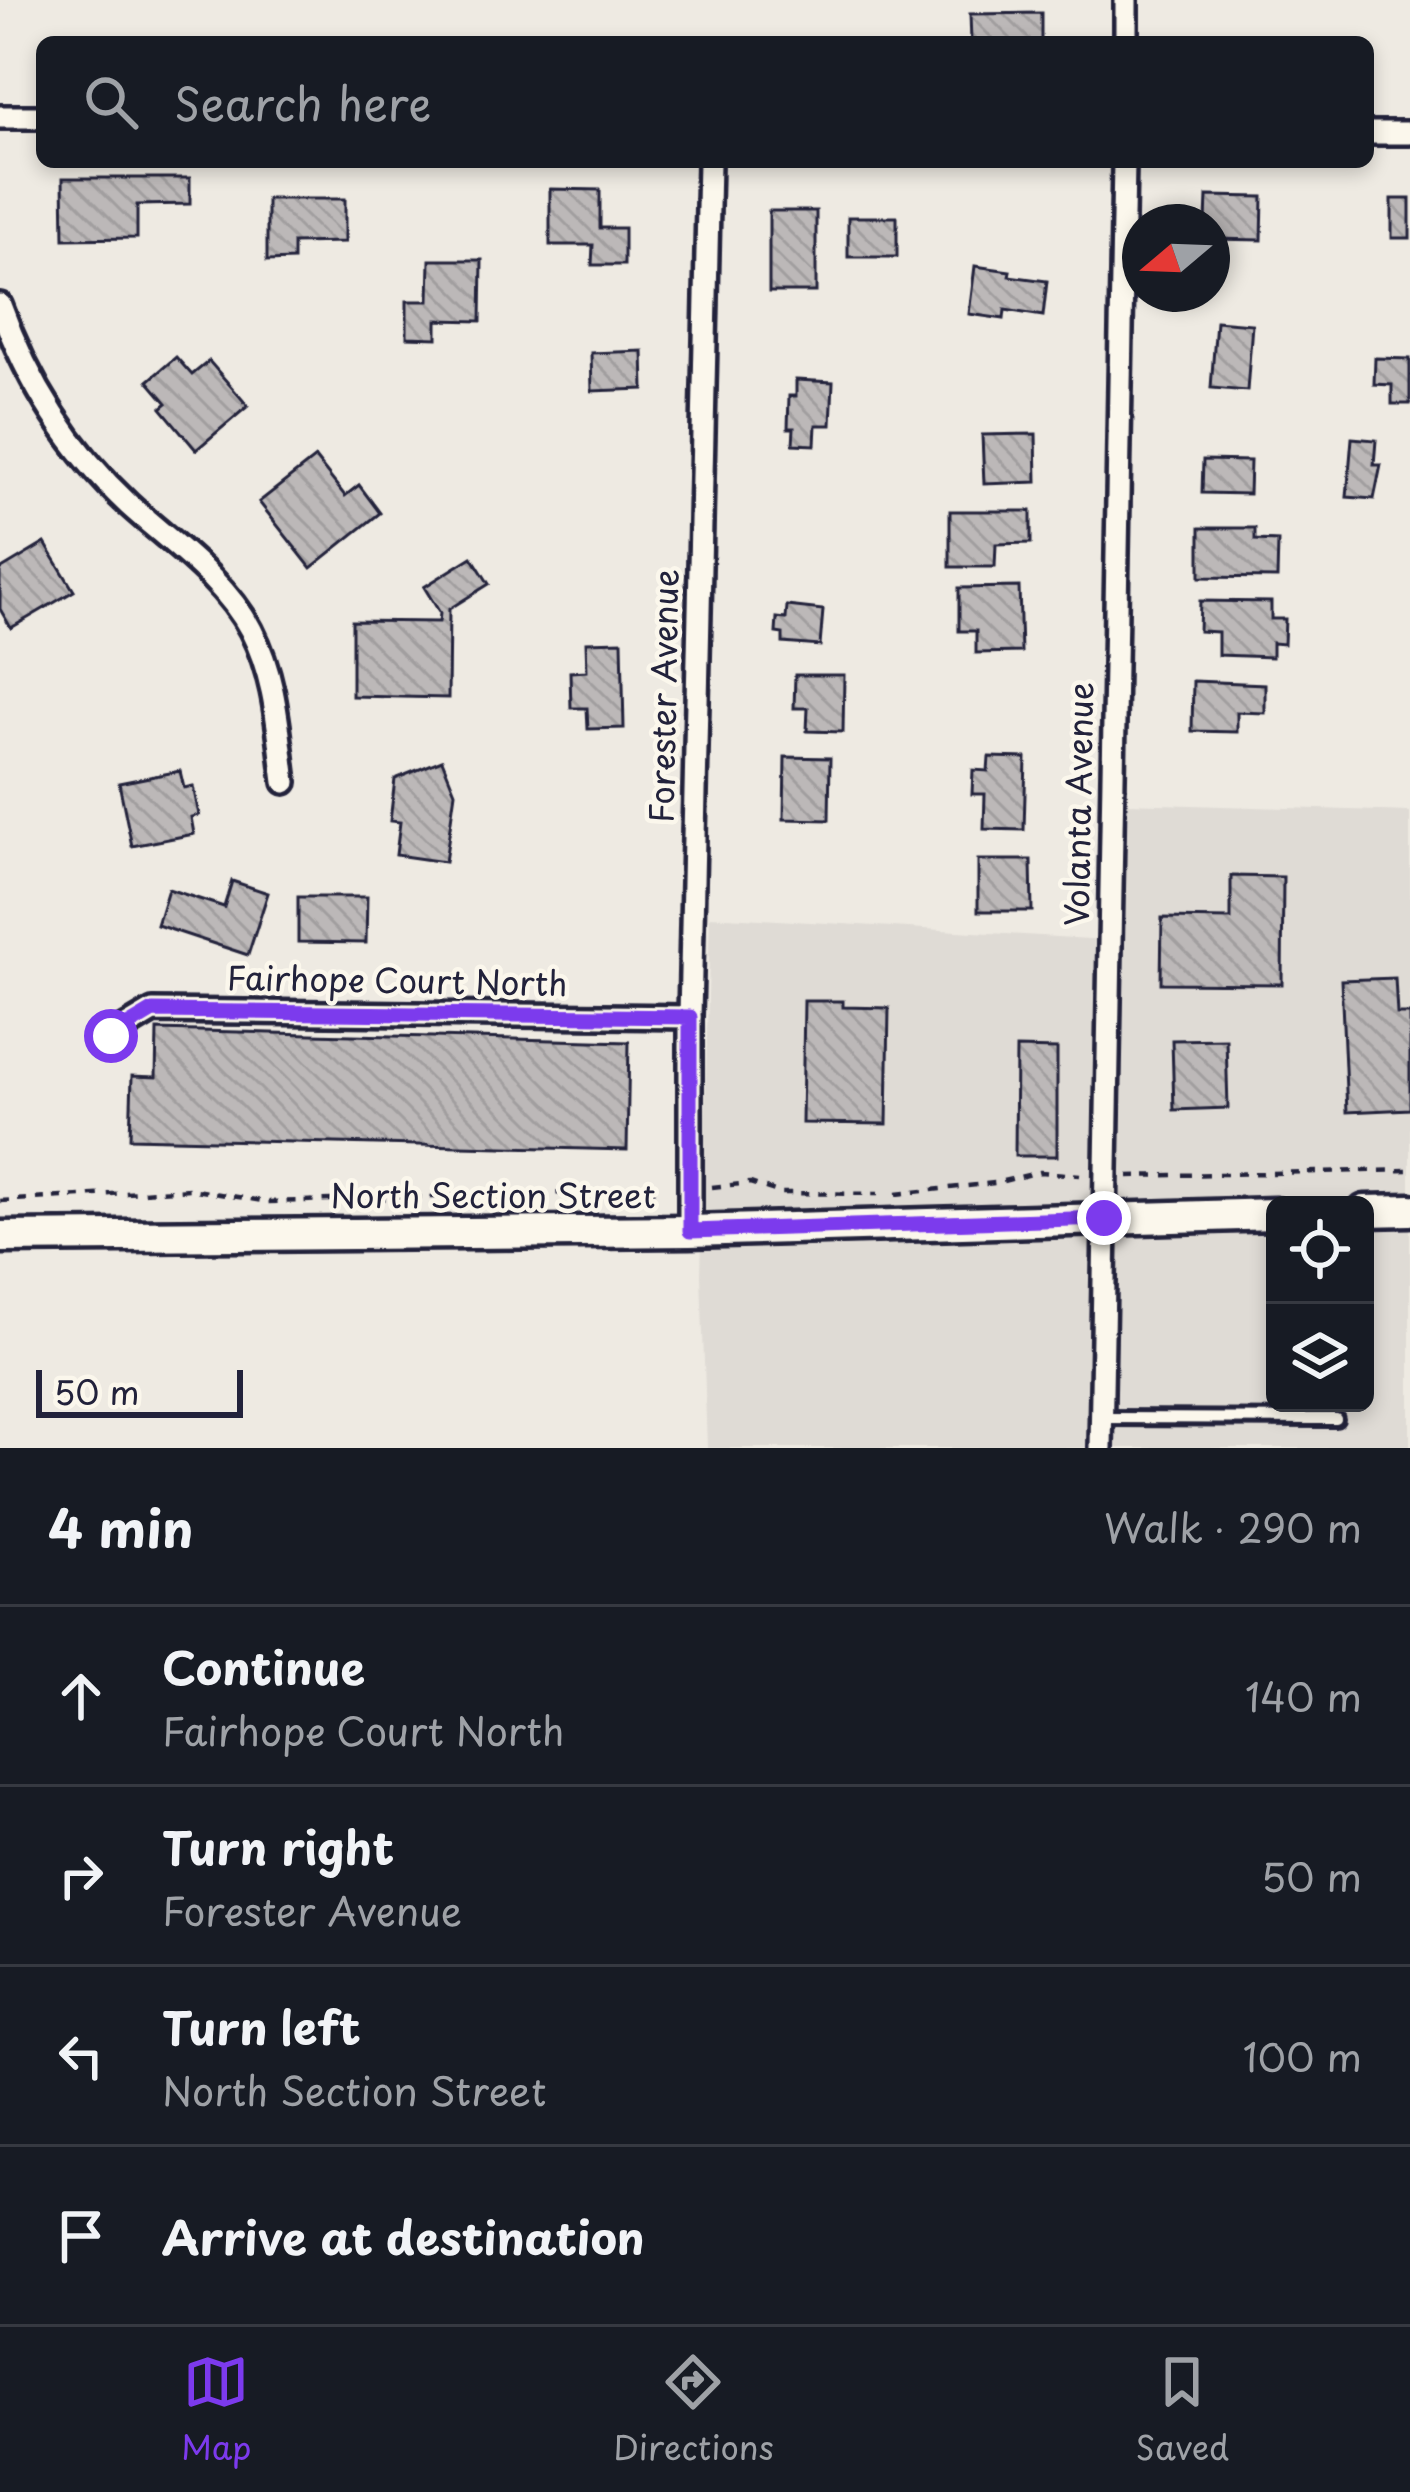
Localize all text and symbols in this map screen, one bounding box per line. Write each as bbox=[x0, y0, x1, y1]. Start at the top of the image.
search box bbox=[36, 36, 1374, 168]
text: Search here bbox=[174, 68, 431, 136]
icon: search bbox=[78, 69, 144, 135]
north arrow bbox=[1122, 204, 1230, 312]
street label: Forester Avenue bbox=[635, 569, 689, 823]
street label: Volanta Avenue bbox=[1050, 682, 1104, 926]
street label: Fairhope Court North bbox=[226, 951, 568, 1007]
route start bbox=[84, 1009, 138, 1063]
street label: North Section Street bbox=[330, 1169, 656, 1219]
route end bbox=[1077, 1191, 1131, 1245]
map controls bbox=[1266, 1196, 1374, 1412]
button: locate bbox=[1266, 1196, 1374, 1304]
button: layers bbox=[1266, 1304, 1374, 1412]
scale bar bbox=[36, 1364, 243, 1417]
text: 50 m bbox=[54, 1366, 140, 1416]
text: 4 min bbox=[48, 1488, 193, 1565]
text: Walk · 290 m bbox=[1104, 1497, 1362, 1556]
text: Continue bbox=[162, 1632, 365, 1700]
icon: ahead bbox=[48, 1663, 114, 1729]
text: 140 m bbox=[1245, 1666, 1362, 1725]
text: Fairhope Court North bbox=[162, 1700, 565, 1759]
text: Turn right bbox=[162, 1812, 394, 1880]
icon: right bbox=[48, 1843, 114, 1909]
text: 50 m bbox=[1261, 1846, 1362, 1905]
text: Forester Avenue bbox=[162, 1880, 462, 1939]
text: Turn left bbox=[162, 1992, 361, 2060]
icon: left bbox=[48, 2023, 114, 2089]
text: 100 m bbox=[1243, 2026, 1362, 2085]
text: North Section Street bbox=[162, 2060, 546, 2119]
text: Arrive at destination bbox=[162, 2202, 645, 2270]
icon: arrive bbox=[48, 2203, 114, 2269]
tab: Map bbox=[181, 2349, 251, 2471]
tab: Directions bbox=[613, 2349, 774, 2471]
tab: Saved bbox=[1135, 2349, 1229, 2471]

